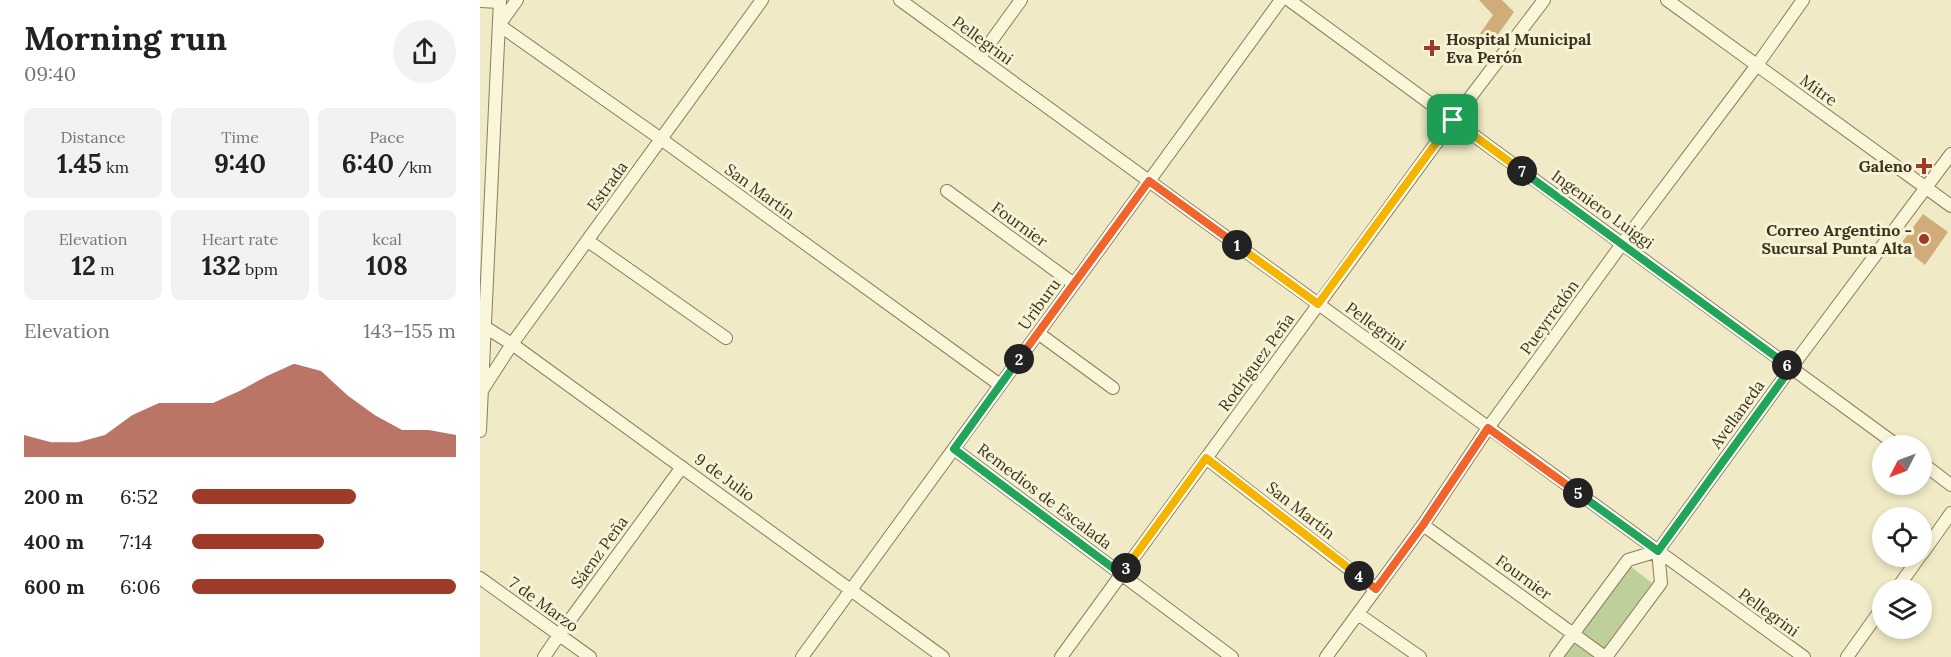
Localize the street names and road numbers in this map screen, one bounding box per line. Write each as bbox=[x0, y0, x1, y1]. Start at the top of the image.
street label: Pellegrini bbox=[949, 11, 1017, 69]
street label: Mitre bbox=[1796, 70, 1842, 110]
street label: Estrada bbox=[582, 157, 632, 215]
street label: San Martín bbox=[721, 159, 799, 223]
street label: Ingeniero Luiggi bbox=[1548, 165, 1658, 253]
street label: Fournier bbox=[988, 197, 1052, 251]
street label: Uriburu bbox=[1014, 274, 1065, 334]
street label: Pueyrredón bbox=[1515, 276, 1583, 358]
street label: Pellegrini bbox=[1342, 297, 1410, 355]
street label: Rodríguez Peña bbox=[1214, 309, 1298, 415]
street label: Avellaneda bbox=[1705, 376, 1768, 453]
street label: Remedios de Escalada bbox=[974, 439, 1116, 553]
street label: 9 de Julio bbox=[691, 448, 759, 506]
street label: San Martín bbox=[1263, 477, 1340, 543]
street label: Sáenz Peña bbox=[566, 512, 632, 592]
street label: Fournier bbox=[1492, 550, 1556, 604]
street label: 7 de Marzo bbox=[505, 572, 583, 636]
street label: Pellegrini bbox=[1735, 583, 1803, 641]

